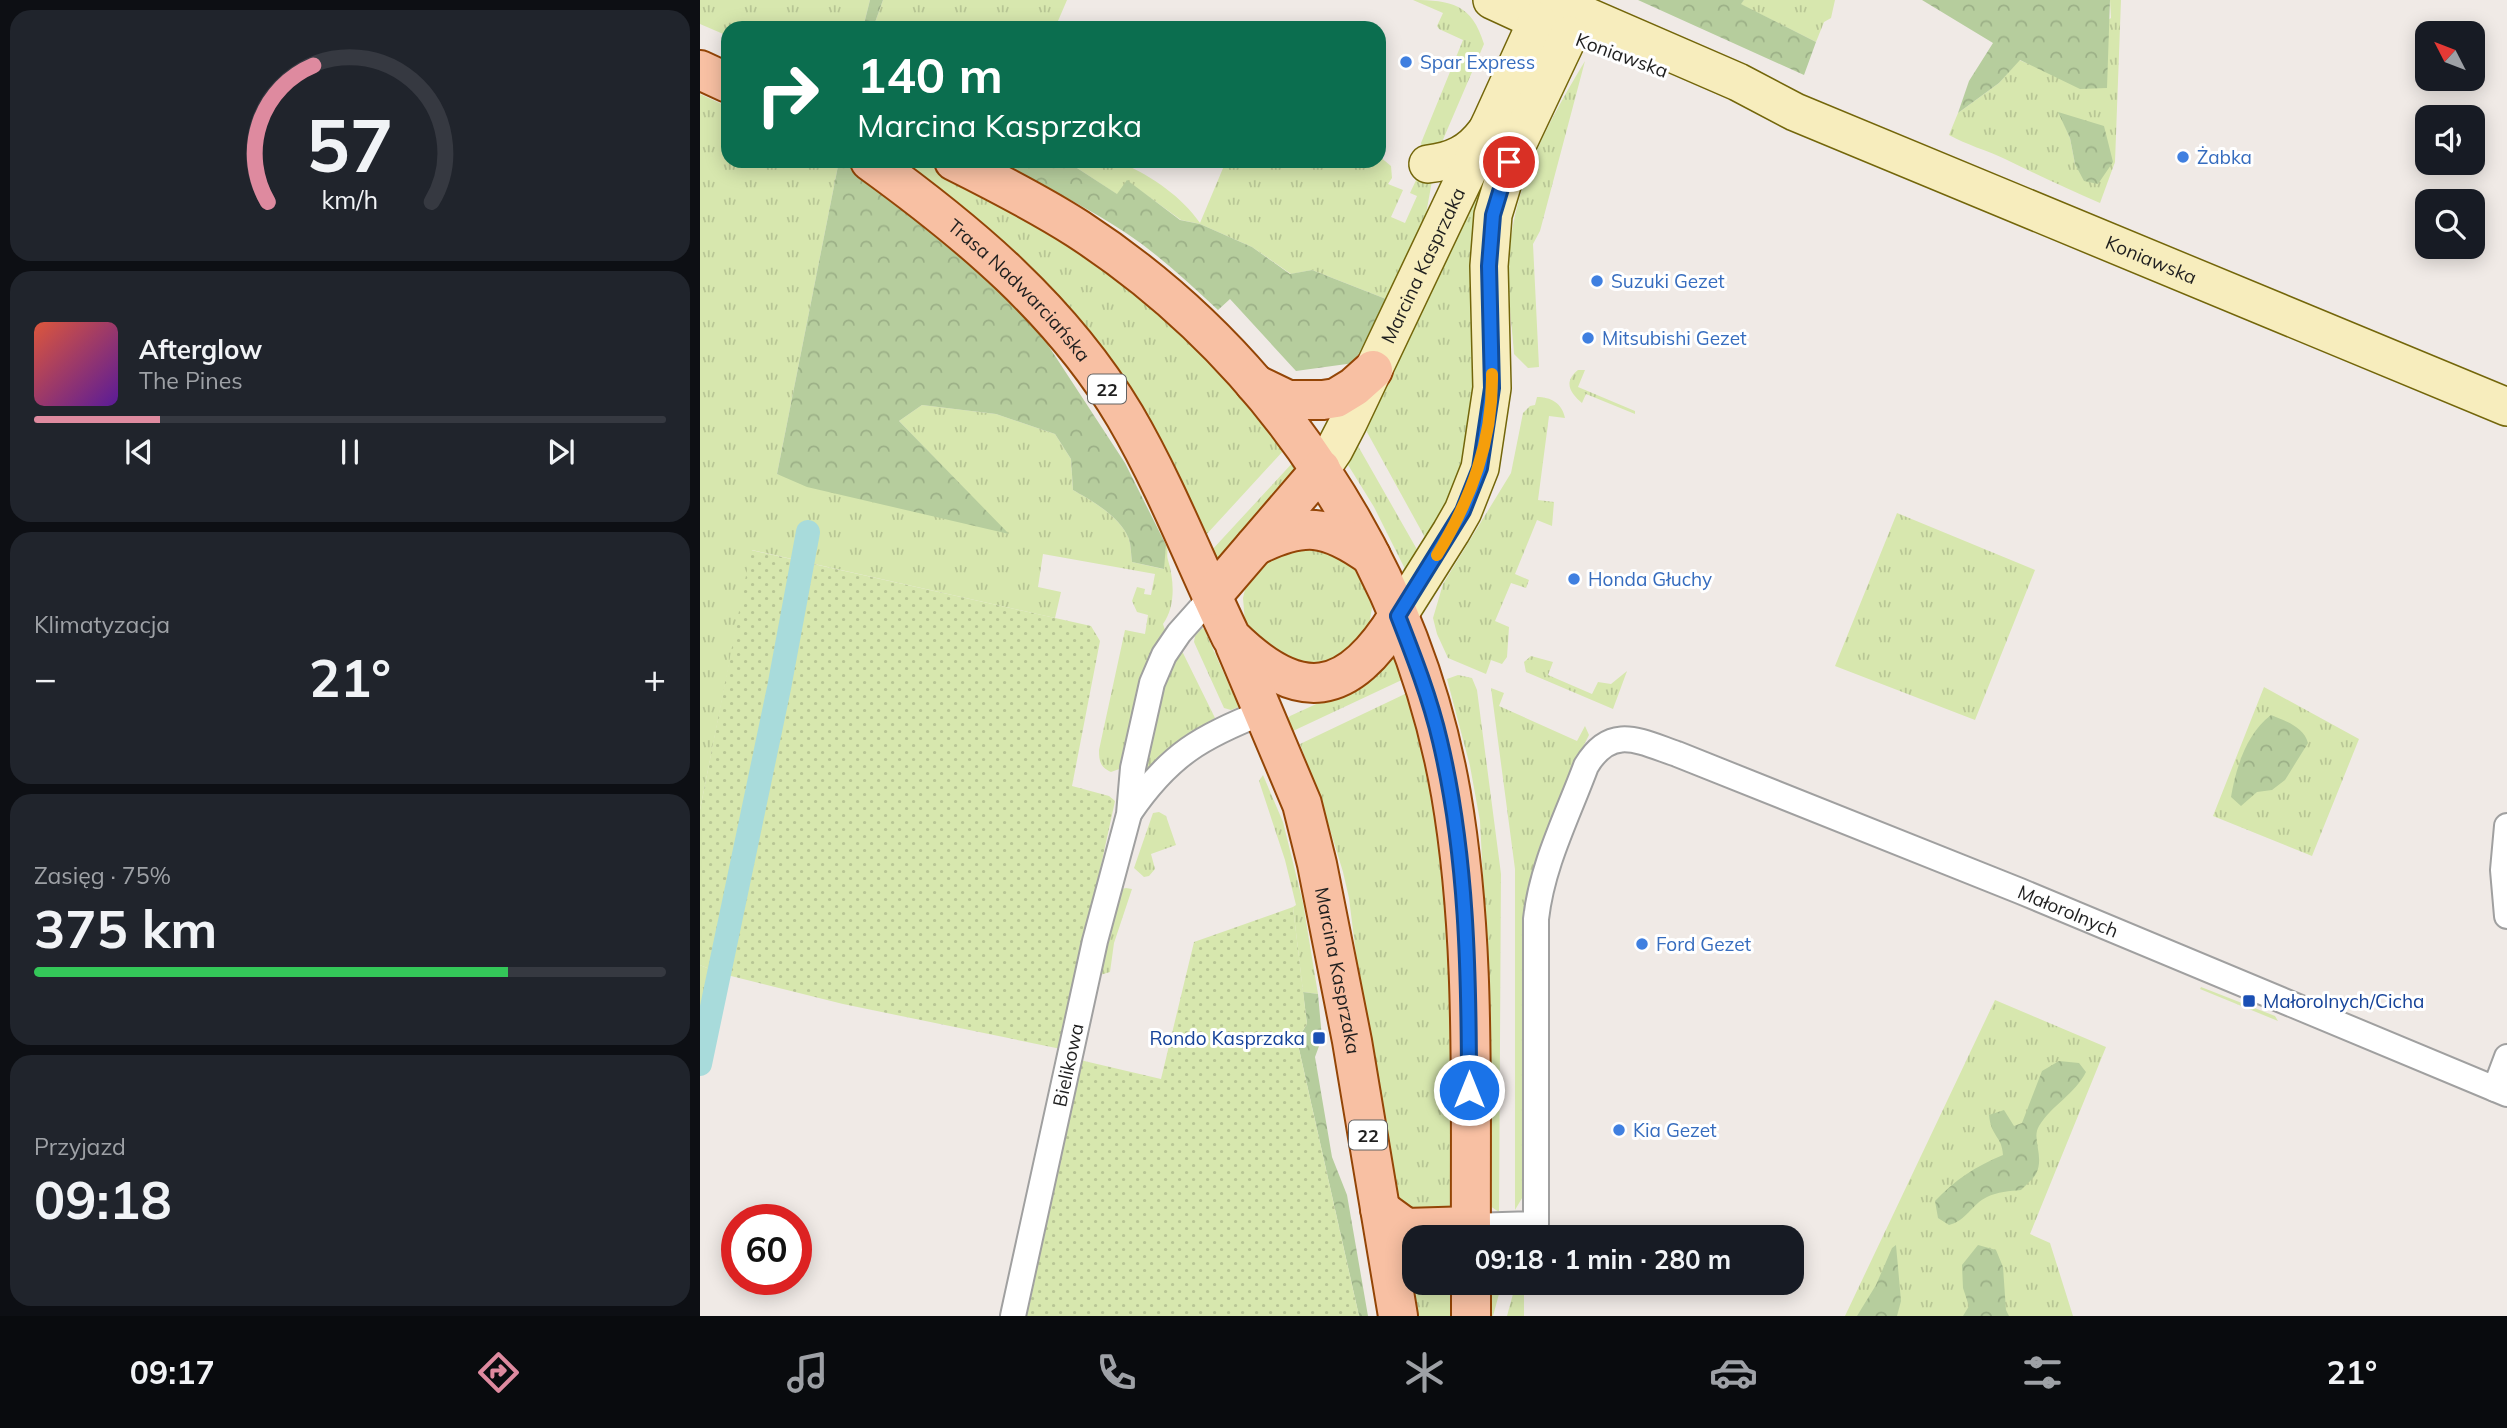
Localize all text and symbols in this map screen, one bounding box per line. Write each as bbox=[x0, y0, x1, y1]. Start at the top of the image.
north arrow bbox=[2415, 21, 2485, 91]
map controls bbox=[2415, 21, 2485, 259]
street label: Koniawska bbox=[1573, 27, 1671, 83]
text: 140 m bbox=[857, 44, 1003, 105]
icon: right bbox=[742, 49, 833, 140]
place label: Spar Express bbox=[1420, 50, 1535, 74]
marker: Spar Express bbox=[1398, 54, 1414, 70]
text: 57 bbox=[306, 99, 394, 190]
text: Marcina Kasprzaka bbox=[857, 105, 1142, 145]
button: sound bbox=[2415, 105, 2485, 175]
pin bbox=[1479, 132, 1539, 192]
icon: arrive bbox=[1490, 143, 1528, 181]
place label: Żabka bbox=[2197, 145, 2252, 169]
marker: Żabka bbox=[2175, 149, 2191, 165]
text: km/h bbox=[322, 183, 378, 214]
street label: Marcina Kasprzaka bbox=[1376, 184, 1470, 347]
button: search bbox=[2415, 189, 2485, 259]
street label: Trasa Nadwarciańska bbox=[943, 213, 1096, 366]
street label: Koniawska bbox=[2102, 230, 2200, 289]
place label: Suzuki Gezet bbox=[1611, 269, 1725, 293]
marker: Suzuki Gezet bbox=[1589, 273, 1605, 289]
place label: Mitsubishi Gezet bbox=[1602, 326, 1747, 350]
marker: Mitsubishi Gezet bbox=[1580, 330, 1596, 346]
text: Afterglow bbox=[139, 333, 262, 366]
text: The Pines bbox=[139, 366, 243, 395]
road number: 22 bbox=[1088, 374, 1126, 404]
icon: previous bbox=[120, 433, 158, 471]
icon: pause bbox=[331, 433, 369, 471]
icon: next bbox=[542, 433, 580, 471]
place label: Honda Głuchy bbox=[1588, 567, 1712, 591]
marker: Honda Głuchy bbox=[1566, 571, 1582, 587]
text: Klimatyzacja bbox=[34, 610, 170, 639]
text: 21° bbox=[309, 645, 391, 710]
text: − bbox=[34, 654, 57, 702]
text: + bbox=[643, 654, 666, 702]
text: Zasięg · 75% bbox=[34, 861, 171, 890]
street label: Małorolnych bbox=[2014, 879, 2122, 943]
street label: Marcina Kasprzaka bbox=[1310, 885, 1366, 1056]
text: 375 km bbox=[34, 896, 217, 961]
place label: Ford Gezet bbox=[1656, 932, 1751, 956]
marker: Ford Gezet bbox=[1634, 936, 1650, 952]
place label: Małorolnych/Cicha bbox=[2263, 989, 2424, 1013]
marker: Małorolnych/Cicha bbox=[2241, 993, 2257, 1009]
street label: Bielikowa bbox=[1047, 1021, 1089, 1109]
place label: Rondo Kasprzaka bbox=[1149, 1026, 1305, 1050]
marker: Rondo Kasprzaka bbox=[1311, 1030, 1327, 1046]
position arrow bbox=[1432, 1053, 1506, 1127]
place label: Kia Gezet bbox=[1633, 1118, 1717, 1142]
road number: 22 bbox=[1349, 1120, 1387, 1150]
marker: Kia Gezet bbox=[1611, 1122, 1627, 1138]
text: Przyjazd bbox=[34, 1132, 126, 1161]
text: 09:18 bbox=[34, 1167, 172, 1232]
speed limit sign: 60 bbox=[721, 1204, 812, 1295]
text: 09:18 · 1 min · 280 m bbox=[1475, 1243, 1731, 1276]
icon: directions bbox=[474, 1348, 523, 1397]
icon: music bbox=[783, 1348, 832, 1397]
icon: phone bbox=[1092, 1348, 1141, 1397]
icon: climate bbox=[1400, 1348, 1449, 1397]
icon: car bbox=[1709, 1348, 1758, 1397]
icon: filters bbox=[2018, 1348, 2067, 1397]
text: 09:17 bbox=[130, 1352, 215, 1392]
text: 21° bbox=[2327, 1352, 2377, 1392]

